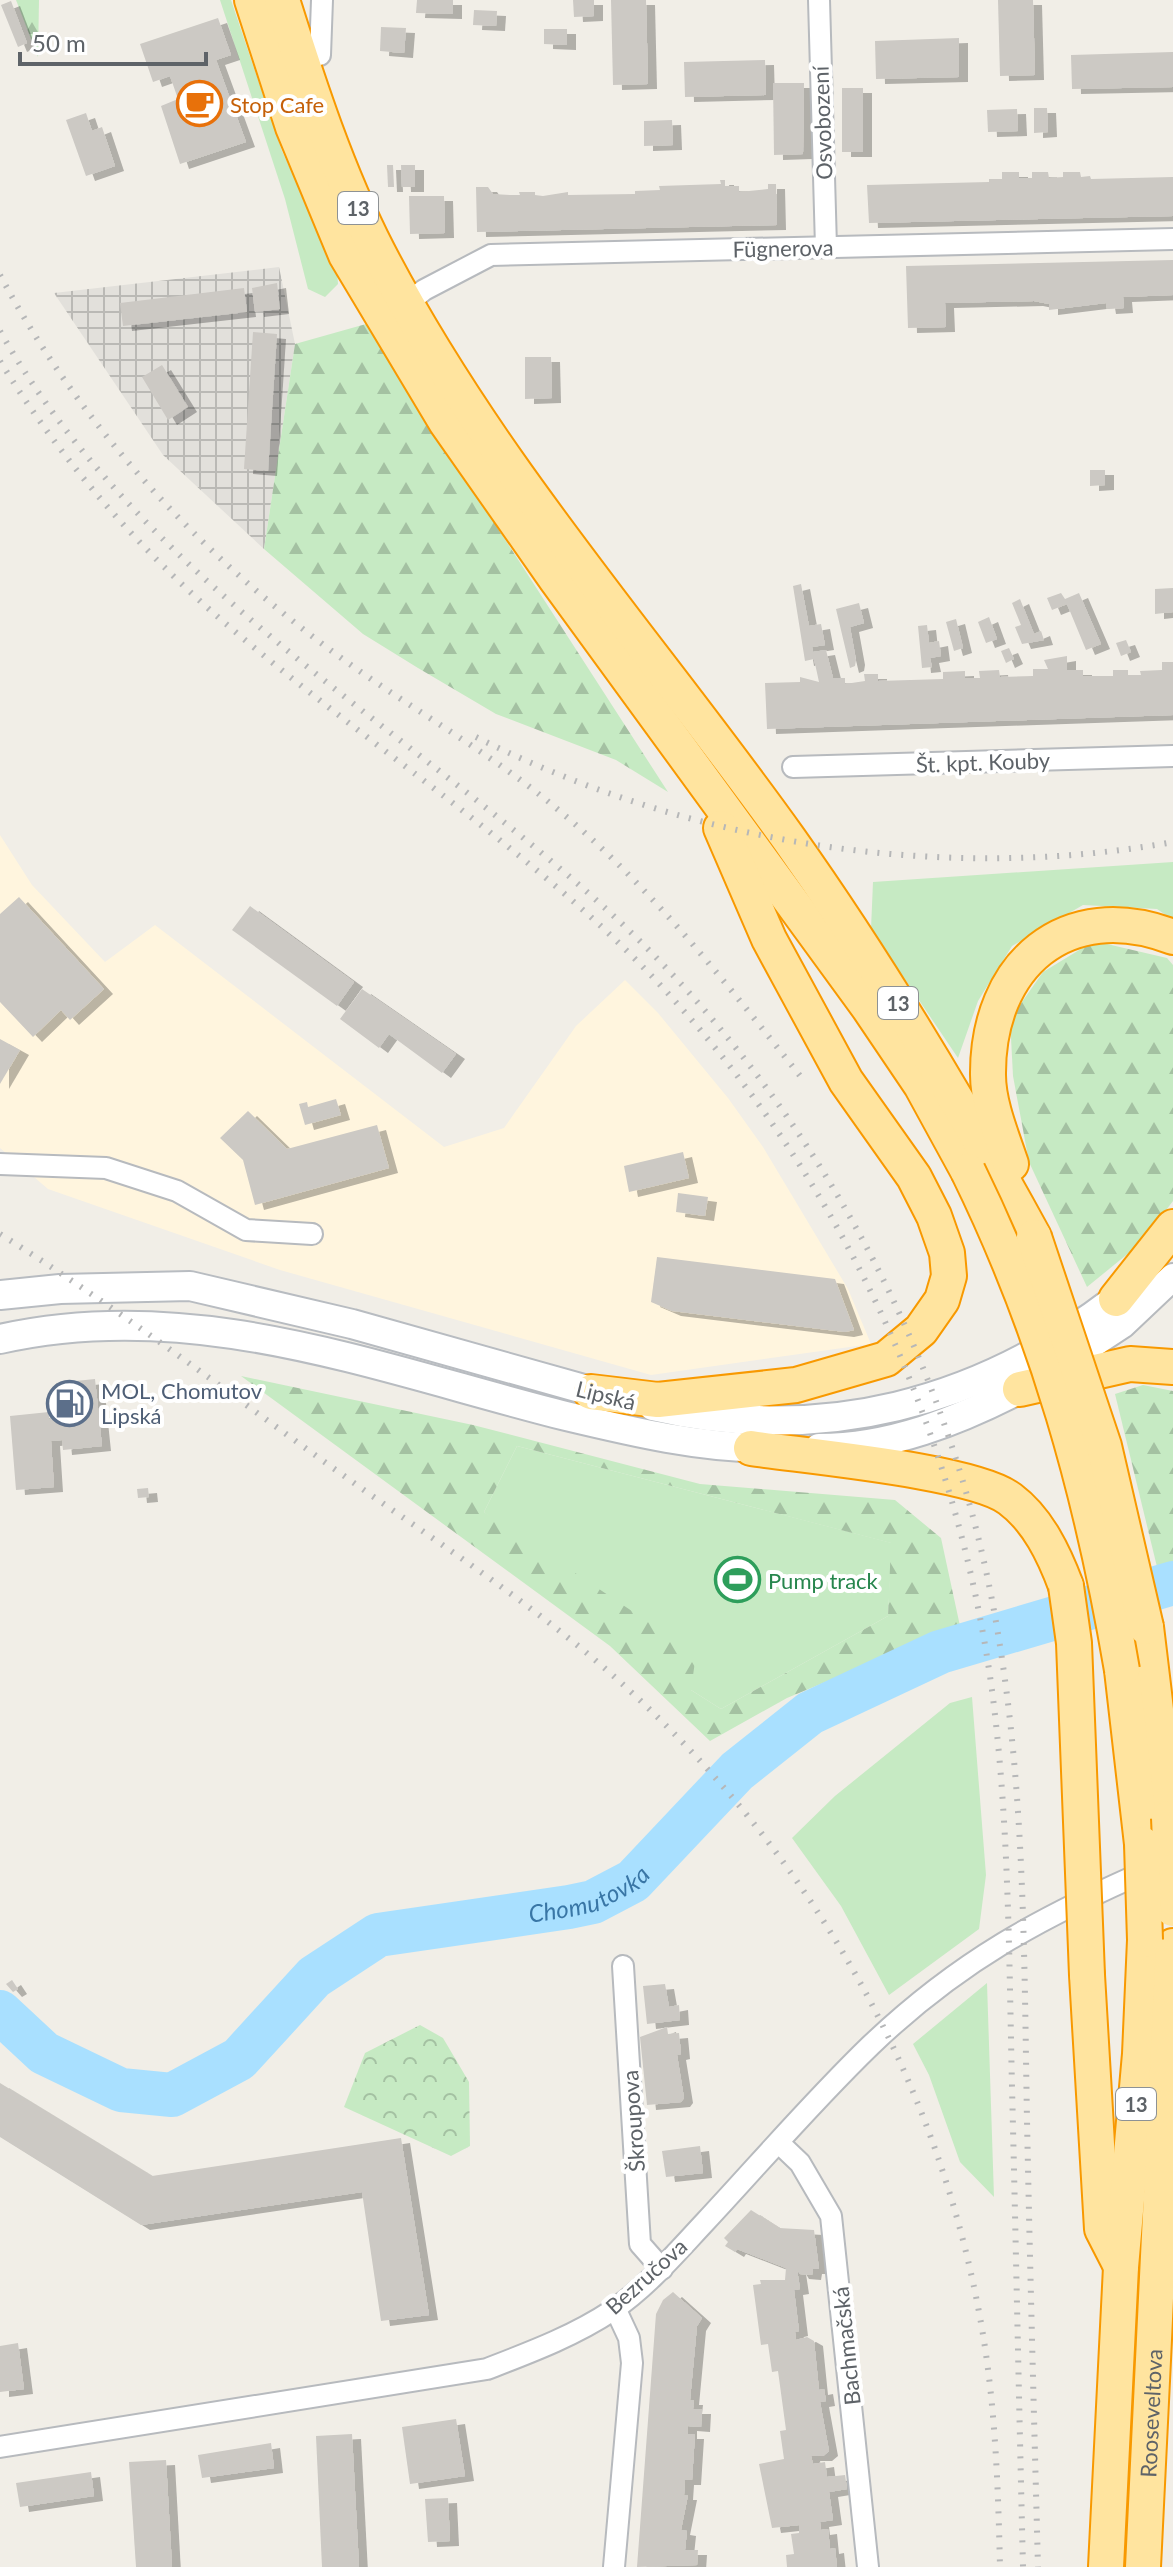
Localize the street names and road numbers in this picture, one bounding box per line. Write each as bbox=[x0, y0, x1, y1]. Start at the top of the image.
street label: Osvobození bbox=[806, 65, 837, 180]
road number: 13 bbox=[338, 192, 378, 224]
street label: Fügnerova bbox=[732, 234, 834, 262]
street label: Št. kpt. Kouby bbox=[916, 746, 1051, 778]
road number: 13 bbox=[878, 987, 918, 1019]
street label: Lipská bbox=[573, 1375, 639, 1415]
street label: Škroupova bbox=[616, 2069, 650, 2173]
road number: 13 bbox=[1116, 2088, 1156, 2120]
street label: Bezručova bbox=[600, 2232, 692, 2320]
street label: Bachmačská bbox=[826, 2285, 866, 2407]
street label: Rooseveltova bbox=[1134, 2348, 1167, 2478]

